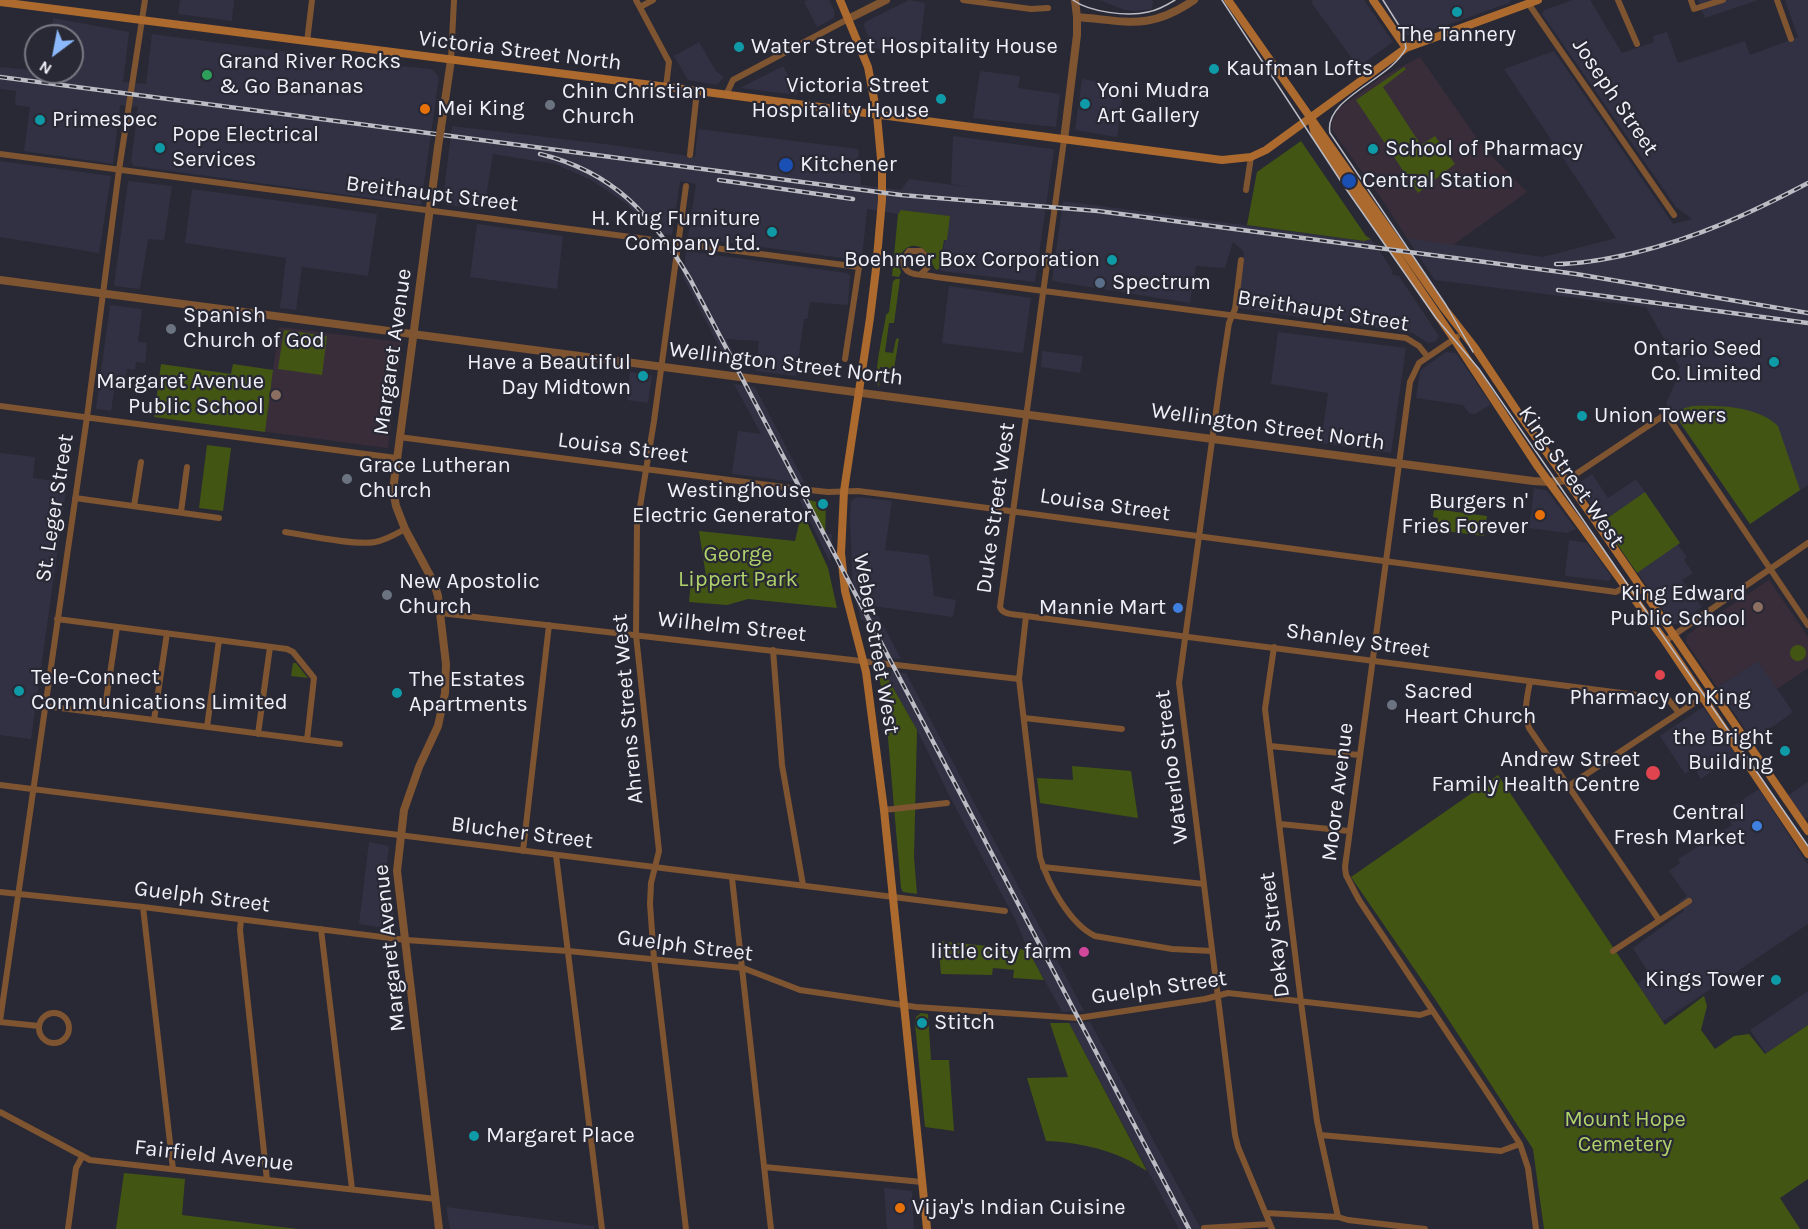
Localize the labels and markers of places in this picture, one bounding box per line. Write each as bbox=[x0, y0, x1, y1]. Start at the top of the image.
marker: The Tannery bbox=[1450, 5, 1464, 19]
place label: The Tannery bbox=[1398, 22, 1516, 48]
place label: Water Street Hospitality House bbox=[751, 34, 1058, 60]
marker: Water Street Hospitality House bbox=[732, 40, 746, 54]
place label: Grand River Rocks & Go Bananas bbox=[219, 49, 401, 100]
place label: Kaufman Lofts bbox=[1226, 56, 1373, 82]
marker: Kaufman Lofts bbox=[1207, 62, 1221, 76]
marker: Grand River Rocks & Go Bananas bbox=[200, 68, 214, 82]
place label: Victoria Street Hospitality House bbox=[752, 73, 929, 124]
place label: Yoni Mudra Art Gallery bbox=[1097, 78, 1210, 130]
place label: Chin Christian Church bbox=[562, 79, 707, 130]
marker: Victoria Street Hospitality House bbox=[934, 92, 948, 106]
place label: Mei King bbox=[437, 96, 524, 122]
marker: Yoni Mudra Art Gallery bbox=[1078, 97, 1092, 111]
marker: Chin Christian Church bbox=[543, 98, 557, 112]
marker: Mei King bbox=[418, 102, 432, 116]
place label: Primespec bbox=[52, 107, 158, 133]
marker: Primespec bbox=[33, 113, 47, 127]
place label: Pope Electrical Services bbox=[172, 122, 319, 174]
place label: School of Pharmacy bbox=[1385, 136, 1583, 162]
marker: Pope Electrical Services bbox=[153, 141, 167, 155]
marker: School of Pharmacy bbox=[1366, 142, 1380, 156]
place label: Kitchener bbox=[800, 152, 897, 178]
marker: Kitchener bbox=[777, 156, 795, 174]
place label: Central Station bbox=[1362, 168, 1514, 194]
marker: Central Station bbox=[1340, 172, 1358, 190]
place label: H. Krug Furniture Company Ltd. bbox=[591, 206, 760, 258]
marker: H. Krug Furniture Company Ltd. bbox=[765, 225, 779, 239]
place label: Boehmer Box Corporation bbox=[844, 247, 1100, 273]
marker: Boehmer Box Corporation bbox=[1105, 253, 1119, 267]
place label: Spectrum bbox=[1112, 270, 1211, 296]
marker: Spectrum bbox=[1093, 276, 1107, 290]
place label: Spanish Church of God bbox=[183, 303, 325, 354]
marker: Spanish Church of God bbox=[164, 322, 178, 336]
place label: Ontario Seed Co. Limited bbox=[1633, 336, 1762, 388]
place label: Have a Beautiful Day Midtown bbox=[467, 350, 631, 402]
marker: Ontario Seed Co. Limited bbox=[1767, 355, 1781, 369]
place label: Margaret Avenue Public School bbox=[96, 369, 264, 420]
marker: Have a Beautiful Day Midtown bbox=[636, 369, 650, 383]
marker: Margaret Avenue Public School bbox=[269, 388, 283, 402]
place label: Union Towers bbox=[1594, 403, 1727, 429]
marker: Union Towers bbox=[1575, 409, 1589, 423]
place label: Grace Lutheran Church bbox=[359, 453, 511, 505]
marker: Grace Lutheran Church bbox=[340, 472, 354, 486]
place label: Westinghouse Electric Generator bbox=[632, 478, 811, 530]
place label: Burgers n' Fries Forever bbox=[1401, 489, 1528, 540]
marker: Westinghouse Electric Generator bbox=[816, 497, 830, 511]
marker: Burgers n' Fries Forever bbox=[1533, 508, 1547, 522]
place label: New Apostolic Church bbox=[399, 569, 540, 620]
place label: King Edward Public School bbox=[1610, 581, 1746, 632]
marker: New Apostolic Church bbox=[380, 588, 394, 602]
place label: Mannie Mart bbox=[1039, 595, 1166, 621]
marker: King Edward Public School bbox=[1751, 600, 1765, 614]
marker: Mannie Mart bbox=[1171, 601, 1185, 615]
place label: Tele-Connect Communications Limited bbox=[31, 665, 288, 716]
place label: The Estates Apartments bbox=[409, 667, 528, 718]
marker: Pharmacy on King bbox=[1653, 668, 1667, 682]
place label: Sacred Heart Church bbox=[1404, 679, 1536, 730]
marker: Tele-Connect Communications Limited bbox=[12, 684, 26, 698]
place label: Pharmacy on King bbox=[1569, 685, 1751, 711]
marker: The Estates Apartments bbox=[390, 686, 404, 700]
marker: Sacred Heart Church bbox=[1385, 698, 1399, 712]
place label: the Bright Building bbox=[1673, 725, 1773, 776]
marker: the Bright Building bbox=[1778, 744, 1792, 758]
place label: Andrew Street Family Health Centre bbox=[1431, 747, 1640, 798]
marker: Andrew Street Family Health Centre bbox=[1644, 764, 1662, 782]
place label: Central Fresh Market bbox=[1613, 800, 1745, 852]
marker: Central Fresh Market bbox=[1750, 819, 1764, 833]
place label: little city farm bbox=[930, 939, 1072, 965]
marker: little city farm bbox=[1077, 945, 1091, 959]
place label: Kings Tower bbox=[1645, 967, 1764, 993]
marker: Kings Tower bbox=[1769, 973, 1783, 987]
place label: Stitch bbox=[934, 1010, 995, 1036]
marker: Stitch bbox=[915, 1016, 929, 1030]
place label: Margaret Place bbox=[486, 1123, 635, 1149]
marker: Margaret Place bbox=[467, 1129, 481, 1143]
place label: Vijay's Indian Cuisine bbox=[912, 1195, 1126, 1221]
marker: Vijay's Indian Cuisine bbox=[893, 1201, 907, 1215]

